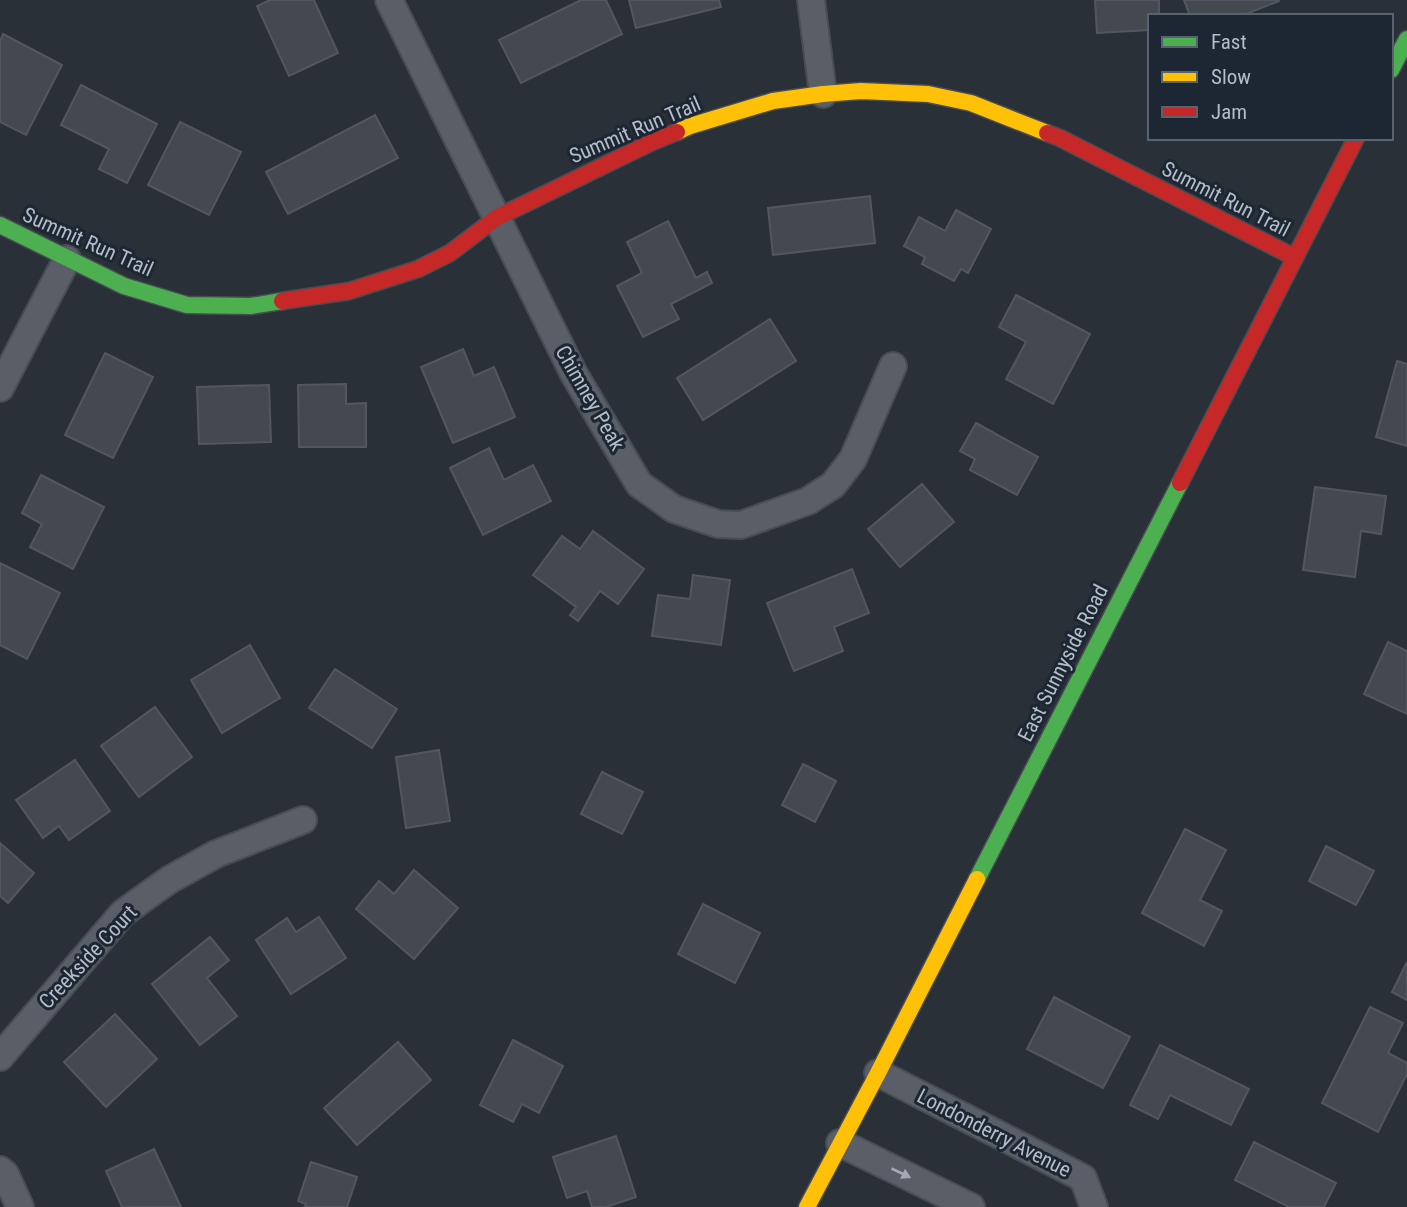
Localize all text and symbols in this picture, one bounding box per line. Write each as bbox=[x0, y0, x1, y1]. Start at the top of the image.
legend bbox=[1148, 14, 1393, 140]
text: Fast bbox=[1211, 30, 1247, 54]
text: Slow bbox=[1211, 65, 1251, 89]
street label: Summit Run Trail bbox=[566, 92, 704, 168]
text: Jam bbox=[1211, 100, 1247, 124]
street label: Summit Run Trail bbox=[1158, 156, 1294, 242]
street label: Summit Run Trail bbox=[19, 203, 157, 281]
street label: Chimney Peak bbox=[550, 341, 630, 455]
street label: East Sunnyside Road bbox=[1013, 581, 1113, 745]
street label: Creekside Court bbox=[34, 900, 142, 1014]
street label: Londonderry Avenue bbox=[913, 1084, 1075, 1182]
one-way arrow bbox=[891, 1167, 911, 1178]

